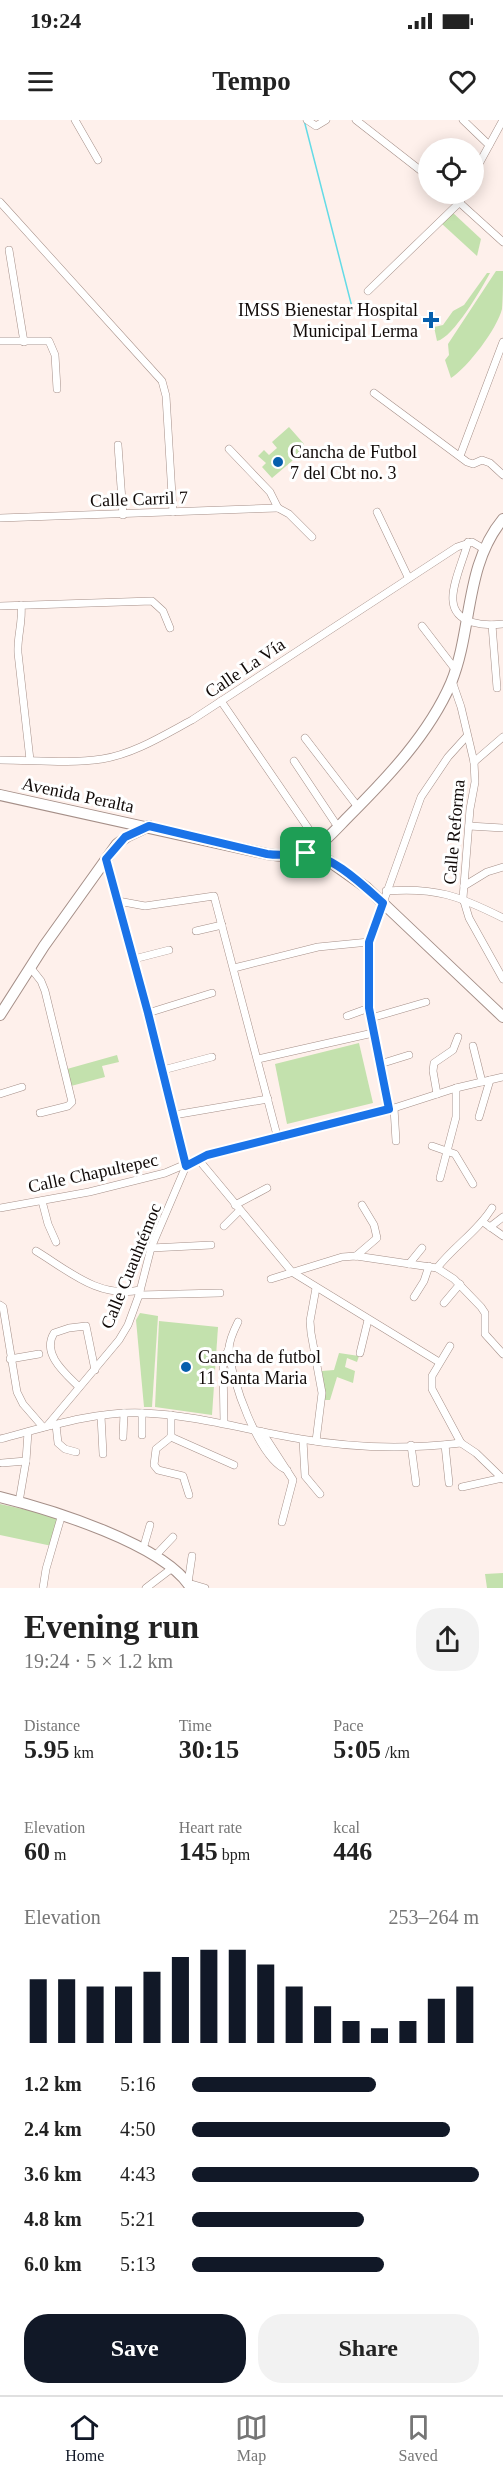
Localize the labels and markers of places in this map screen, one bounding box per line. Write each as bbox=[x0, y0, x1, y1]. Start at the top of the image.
place label: IMSS Bienestar Hospital Municipal Lerma bbox=[238, 300, 418, 341]
marker: IMSS Bienestar Hospital Municipal Lerma bbox=[422, 311, 440, 329]
place label: Cancha de Futbol 7 del Cbt no. 3 bbox=[290, 442, 417, 483]
marker: Cancha de Futbol 7 del Cbt no. 3 bbox=[271, 455, 285, 469]
pin bbox=[280, 827, 331, 878]
place label: Cancha de futbol 11 Santa Maria bbox=[198, 1347, 321, 1388]
marker: Cancha de futbol 11 Santa Maria bbox=[179, 1360, 193, 1374]

